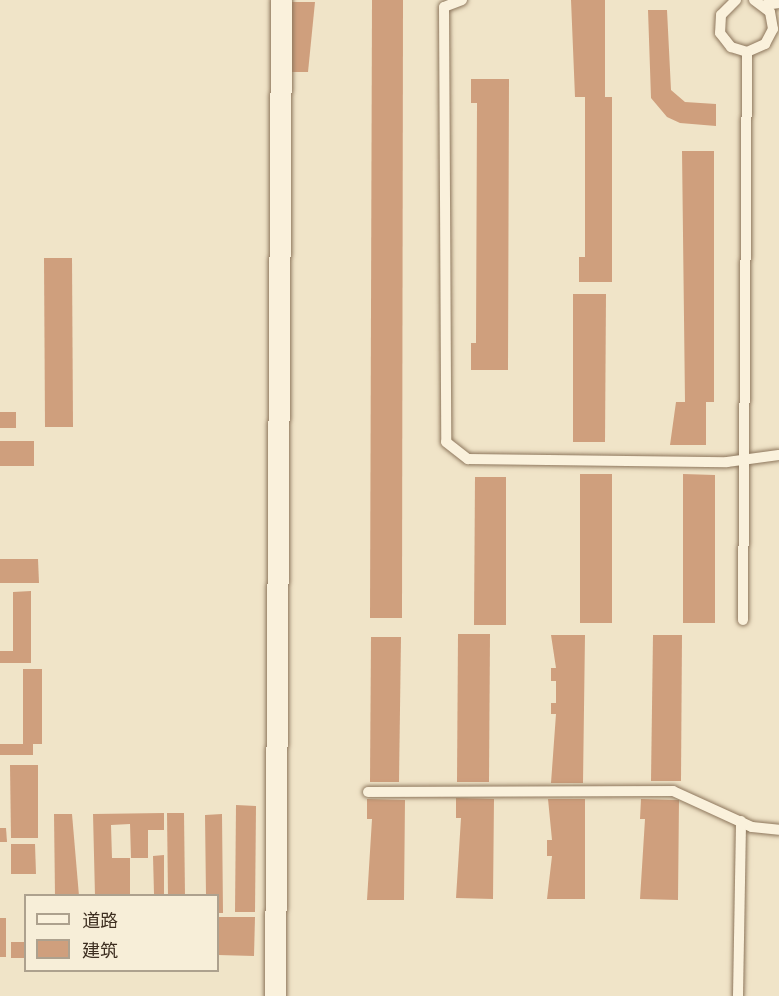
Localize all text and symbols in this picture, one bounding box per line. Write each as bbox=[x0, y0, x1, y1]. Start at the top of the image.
legend bbox=[24, 894, 219, 972]
text: 道路 bbox=[82, 909, 118, 932]
text: 建筑 bbox=[82, 939, 118, 962]

